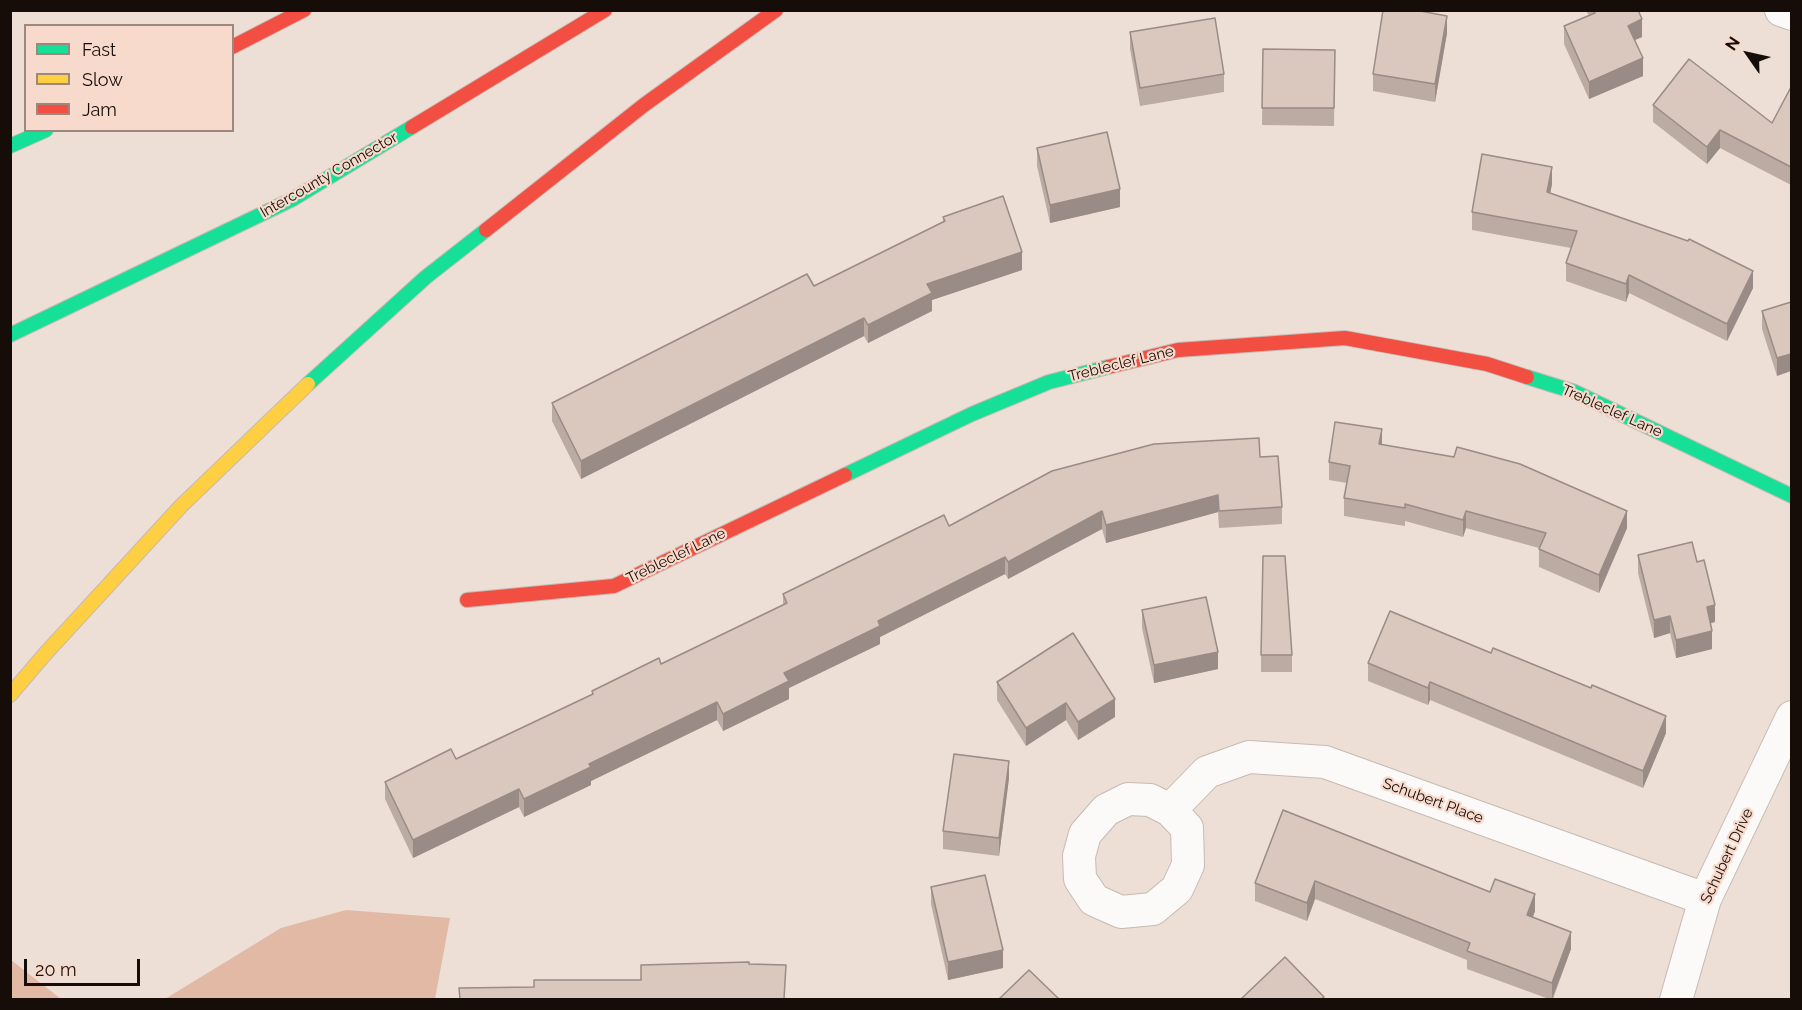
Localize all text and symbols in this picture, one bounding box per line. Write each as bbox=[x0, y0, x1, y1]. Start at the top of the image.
legend bbox=[24, 24, 234, 132]
north arrow bbox=[1718, 24, 1778, 84]
text: N bbox=[1721, 33, 1744, 54]
text: Fast bbox=[82, 39, 116, 60]
text: Slow bbox=[82, 69, 123, 90]
text: Jam bbox=[82, 99, 117, 120]
street label: Intercounty Connector bbox=[257, 128, 401, 222]
street label: Trebleclef Lane bbox=[1066, 342, 1176, 386]
street label: Trebleclef Lane bbox=[1559, 381, 1665, 441]
street label: Trebleclef Lane bbox=[623, 524, 729, 588]
street label: Schubert Place bbox=[1380, 774, 1486, 828]
street label: Schubert Drive bbox=[1697, 806, 1757, 906]
scale bar bbox=[27, 947, 142, 985]
text: 20 m bbox=[35, 959, 77, 980]

